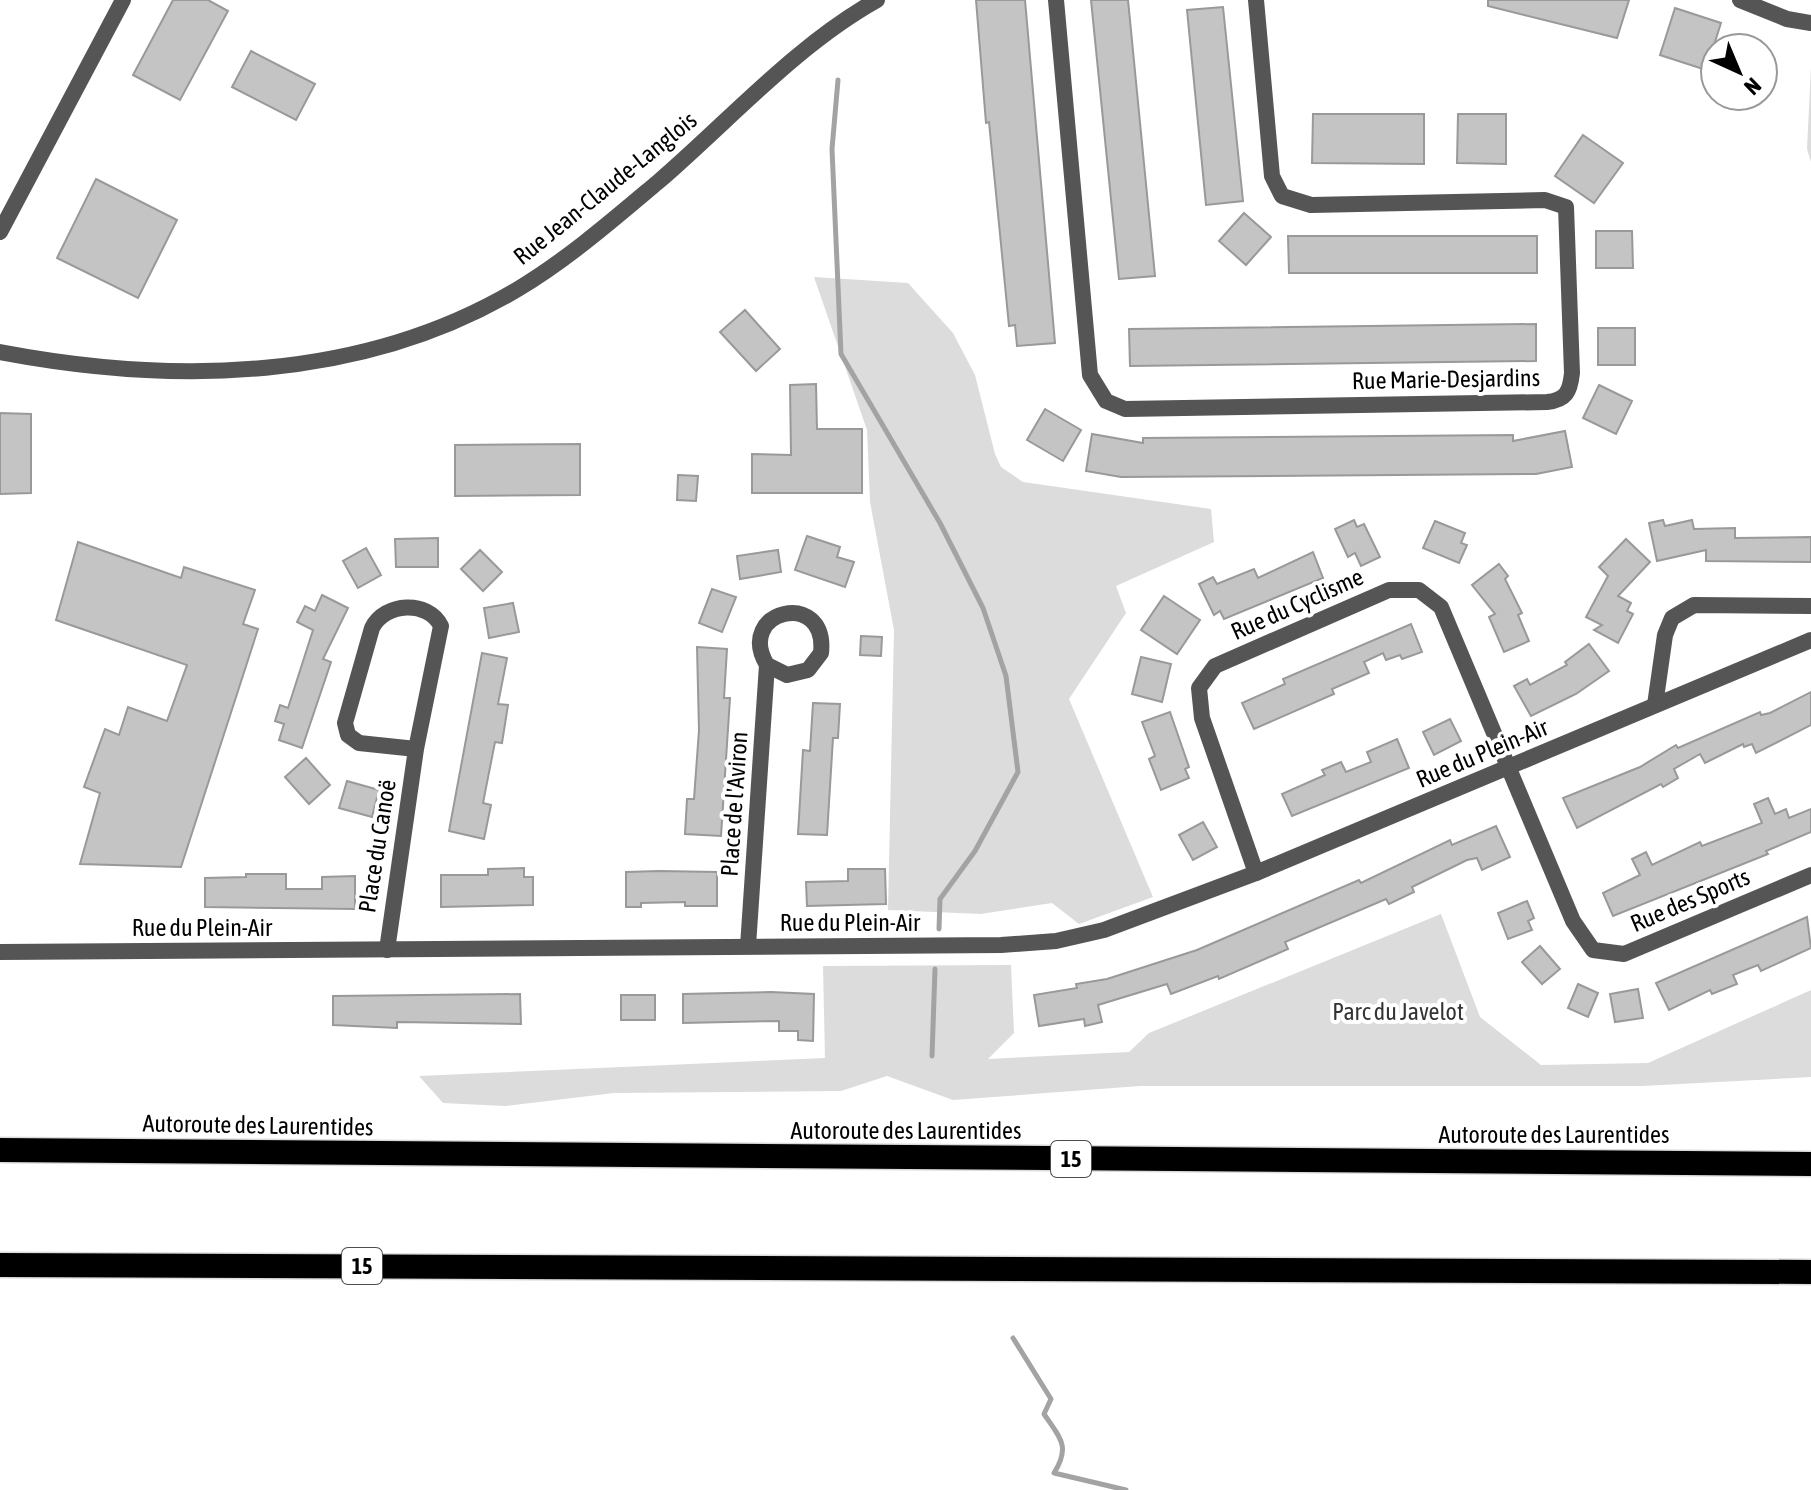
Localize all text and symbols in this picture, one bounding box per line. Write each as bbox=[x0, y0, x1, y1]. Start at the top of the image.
north arrow bbox=[1699, 32, 1779, 112]
text: N bbox=[1739, 73, 1767, 100]
street label: Rue Jean-Claude-Langlois bbox=[508, 106, 702, 270]
street label: Rue Marie-Desjardins bbox=[1352, 364, 1540, 394]
street label: Rue du Cyclisme bbox=[1227, 563, 1367, 645]
street label: Rue du Plein-Air bbox=[1412, 713, 1553, 793]
street label: Place de l'Aviron bbox=[715, 731, 753, 877]
street label: Place du Canoë bbox=[353, 778, 401, 914]
street label: Rue des Sports bbox=[1626, 863, 1754, 937]
street label: Rue du Plein-Air bbox=[780, 909, 921, 936]
street label: Rue du Plein-Air bbox=[132, 914, 273, 941]
park label: Parc du Javelot bbox=[1332, 998, 1464, 1025]
street label: Autoroute des Laurentides bbox=[142, 1109, 374, 1141]
street label: Autoroute des Laurentides bbox=[791, 1117, 1021, 1144]
street label: Autoroute des Laurentides bbox=[1439, 1121, 1669, 1148]
road number: 15 bbox=[1051, 1141, 1091, 1177]
road number: 15 bbox=[342, 1248, 382, 1284]

